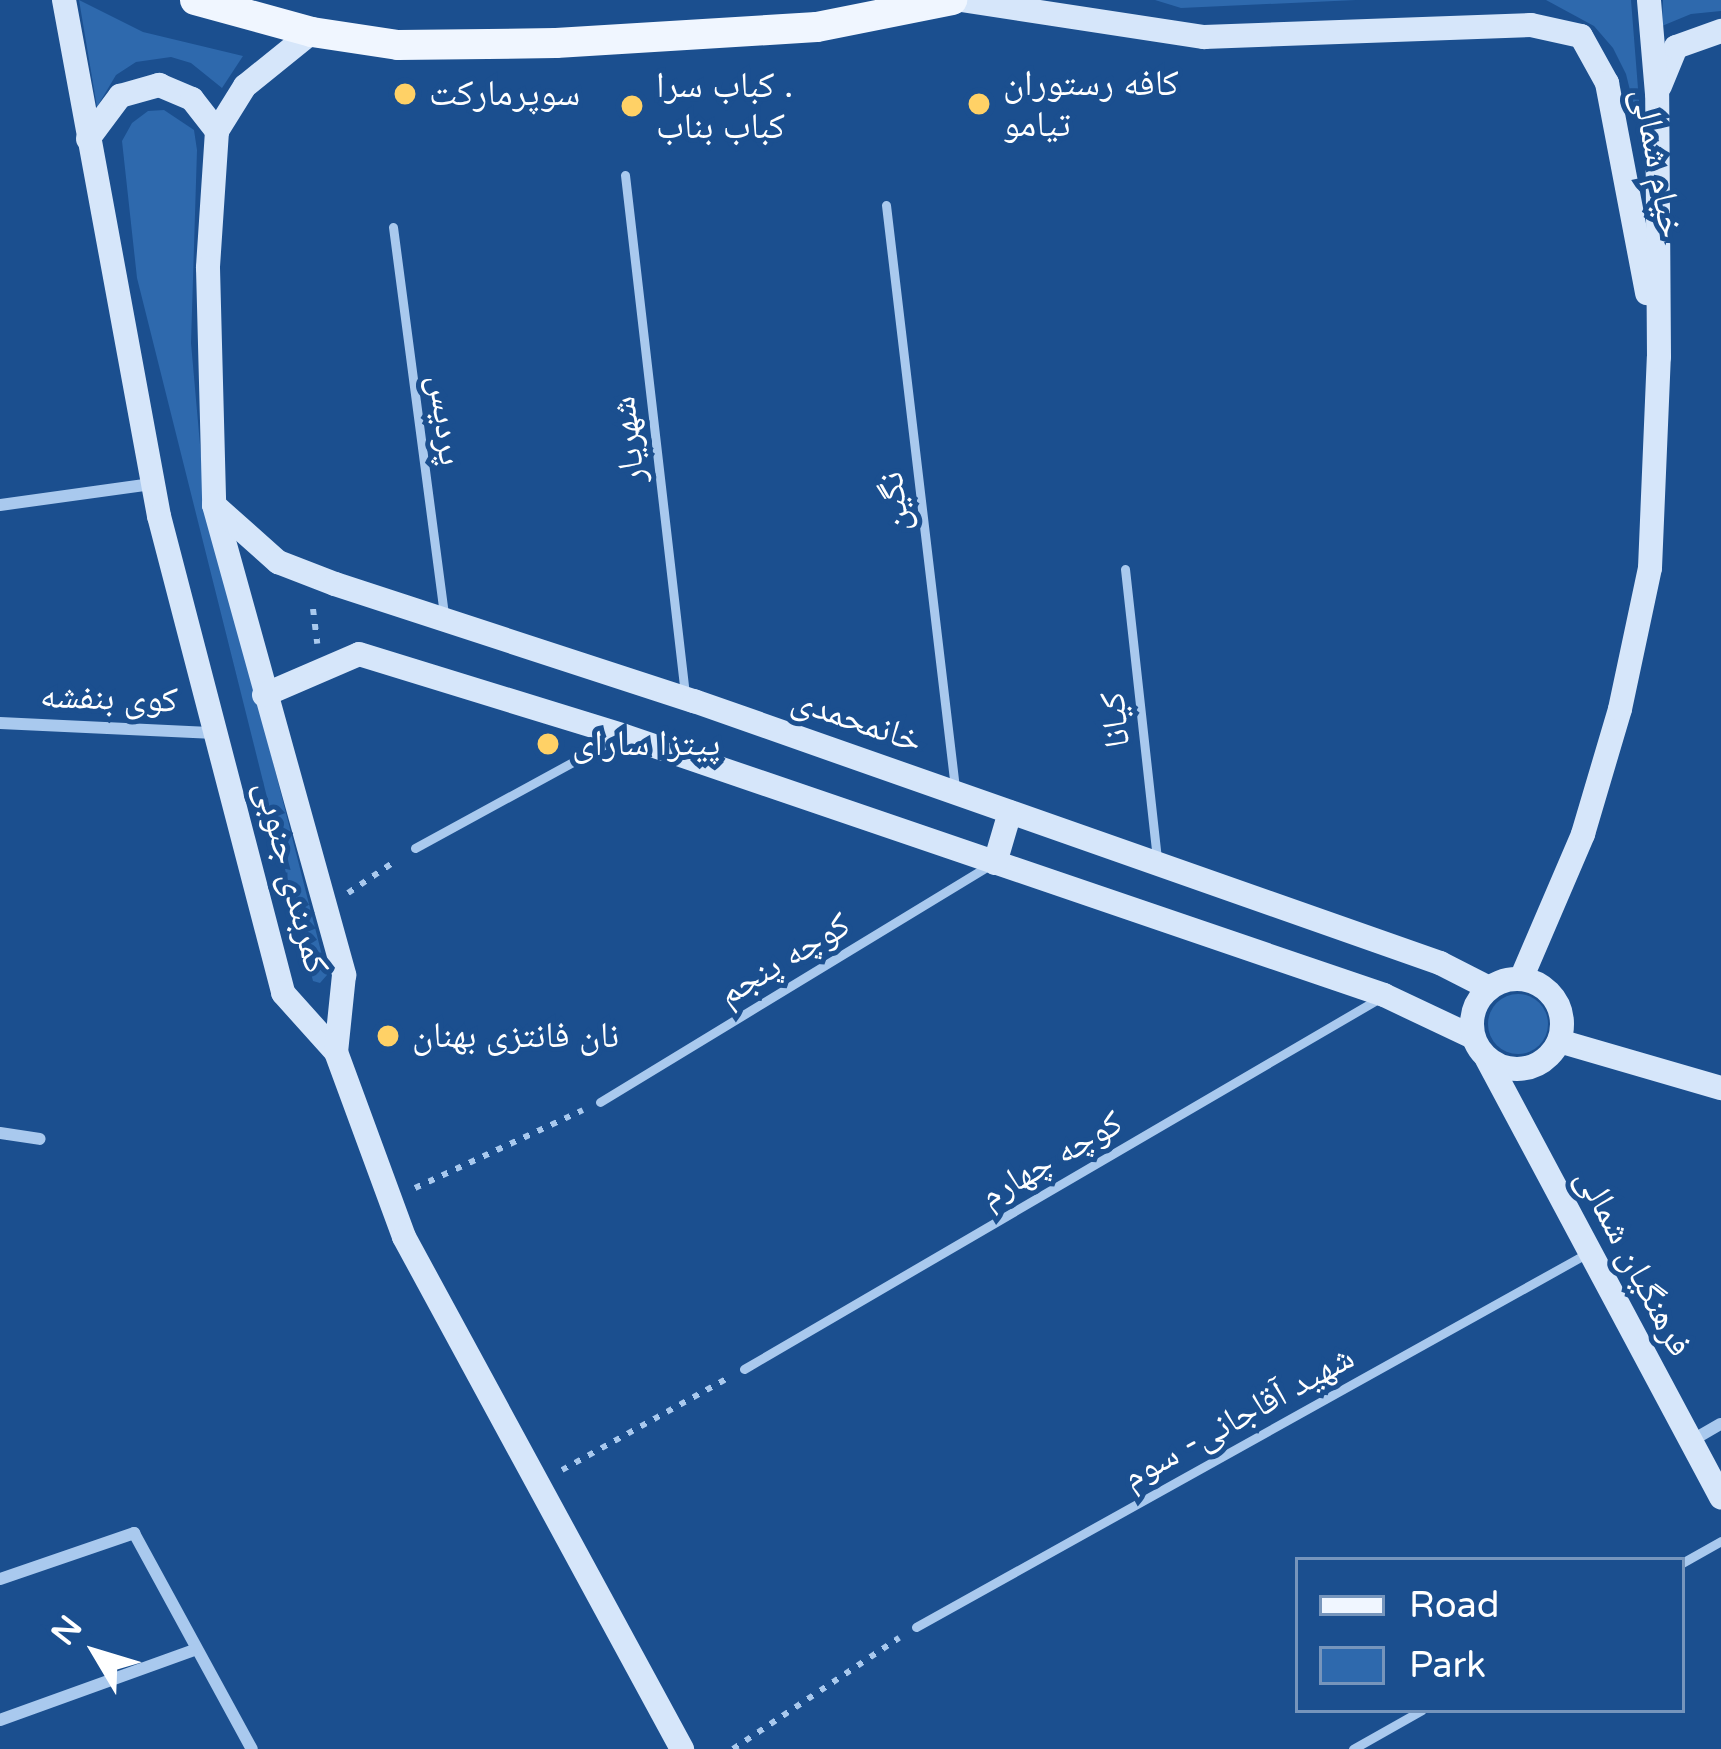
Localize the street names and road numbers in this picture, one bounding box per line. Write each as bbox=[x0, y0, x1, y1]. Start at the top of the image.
street label: خیام شمالی bbox=[1622, 84, 1694, 242]
street label: پردیس bbox=[419, 372, 473, 468]
street label: شهریار bbox=[601, 394, 655, 486]
street label: نگین bbox=[869, 469, 919, 535]
street label: کوی بنفشه bbox=[39, 674, 179, 722]
street label: خانمحمدی bbox=[786, 678, 928, 762]
street label: کیانا bbox=[1091, 690, 1139, 750]
street label: کمربندی جنوبی bbox=[245, 776, 339, 978]
street label: کوچه پنجم bbox=[710, 903, 858, 1015]
street label: کوچه چهارم bbox=[972, 1101, 1130, 1217]
street label: فرهنگیان شمالی bbox=[1566, 1160, 1702, 1364]
street label: شهید آقاجانی- سوم bbox=[1115, 1335, 1361, 1499]

